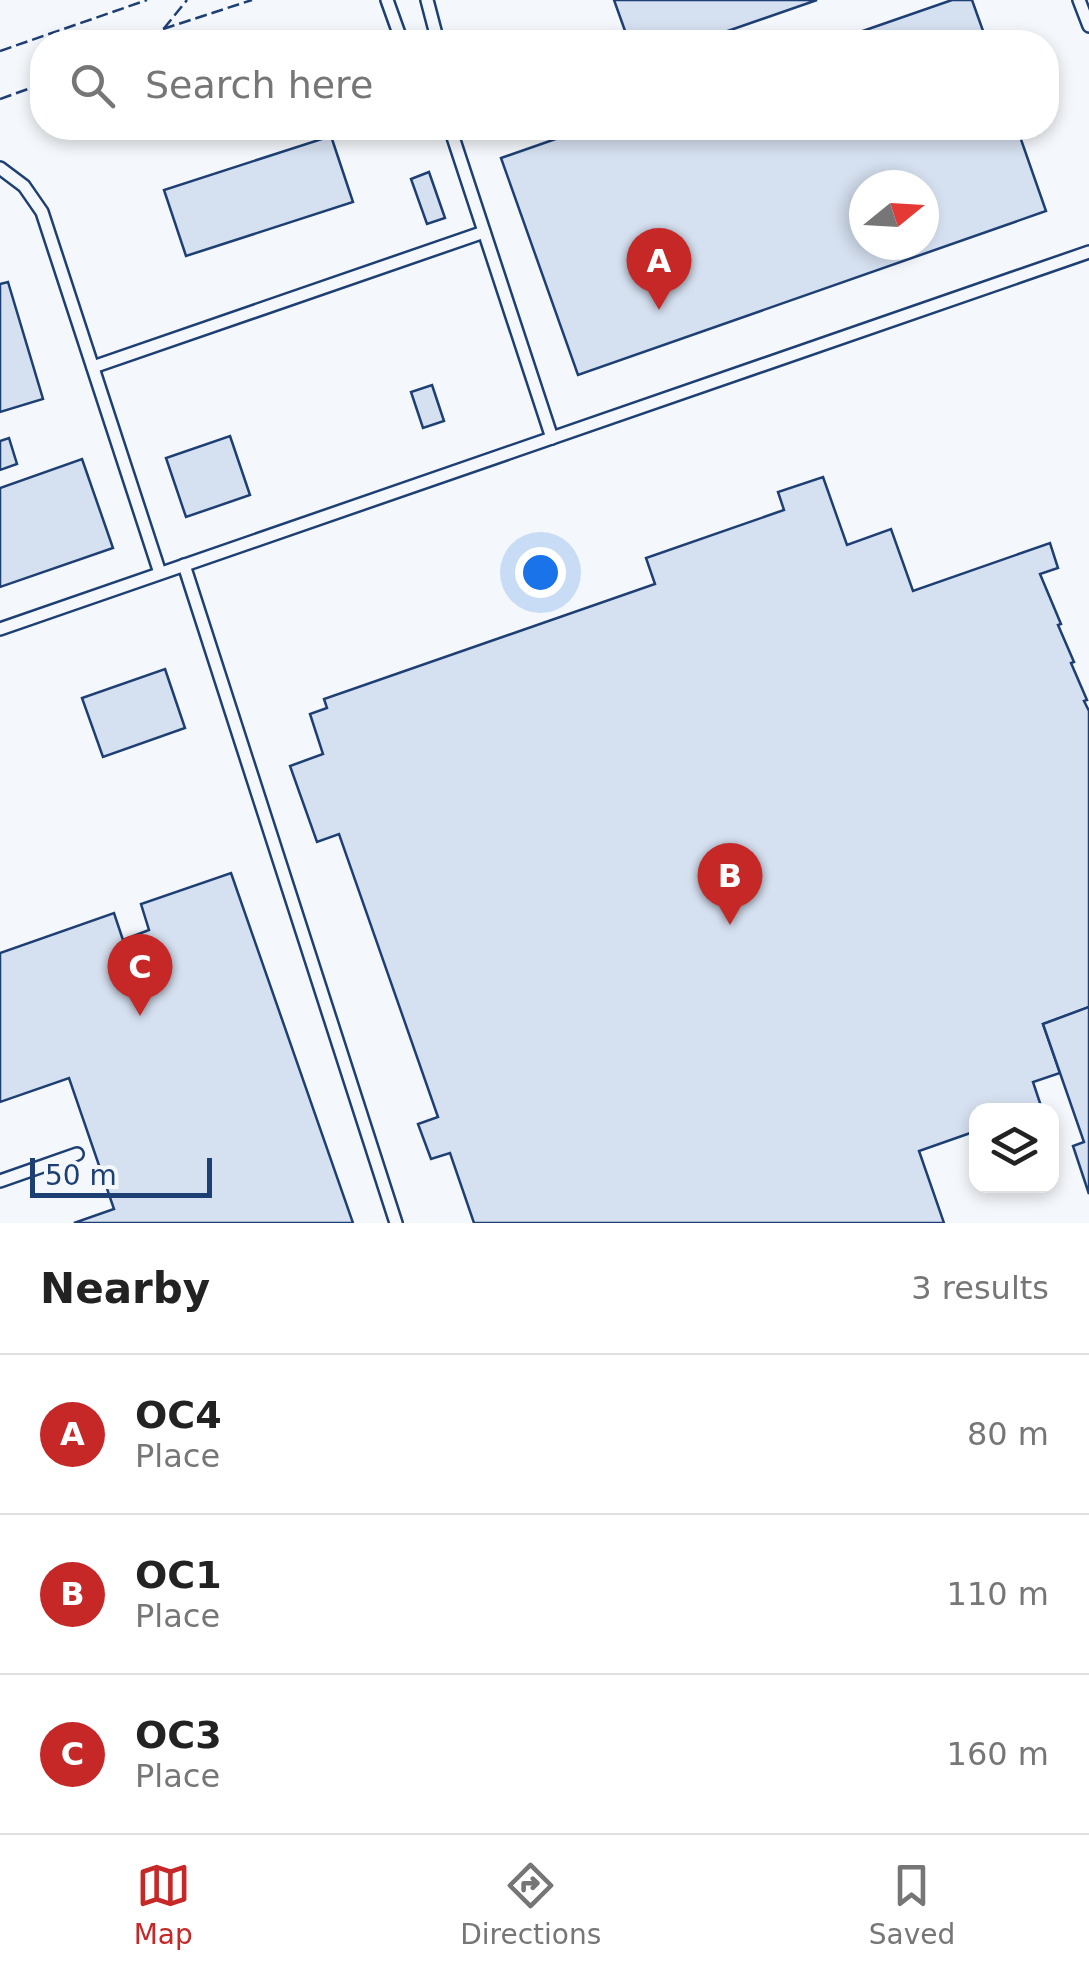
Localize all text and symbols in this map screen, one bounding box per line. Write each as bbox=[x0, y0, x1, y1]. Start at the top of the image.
search box bbox=[30, 30, 1059, 140]
icon: search bbox=[65, 58, 120, 113]
text: Search here bbox=[145, 63, 373, 107]
north arrow bbox=[849, 170, 939, 260]
pin: A bbox=[626, 228, 692, 310]
your location bbox=[515, 547, 566, 598]
pin: B bbox=[698, 842, 762, 925]
pin: C bbox=[108, 934, 172, 1016]
map controls bbox=[969, 1103, 1059, 1193]
button: layers bbox=[969, 1103, 1059, 1193]
scale bar bbox=[30, 1153, 212, 1198]
text: 50 m bbox=[45, 1159, 117, 1192]
text: Nearby bbox=[40, 1264, 210, 1313]
text: 3 results bbox=[911, 1269, 1049, 1307]
text: OC4 bbox=[135, 1393, 222, 1437]
text: A bbox=[60, 1415, 85, 1453]
text: 80 m bbox=[967, 1415, 1049, 1453]
text: Place bbox=[135, 1437, 220, 1475]
text: OC1 bbox=[135, 1553, 222, 1597]
text: B bbox=[60, 1575, 85, 1613]
text: 110 m bbox=[947, 1575, 1049, 1613]
text: Place bbox=[135, 1597, 220, 1635]
text: OC3 bbox=[135, 1713, 222, 1757]
text: C bbox=[61, 1735, 84, 1773]
text: 160 m bbox=[947, 1735, 1049, 1773]
text: Place bbox=[135, 1757, 220, 1795]
tab: Map bbox=[134, 1858, 193, 1951]
tab: Directions bbox=[460, 1858, 601, 1951]
tab: Saved bbox=[869, 1858, 955, 1951]

